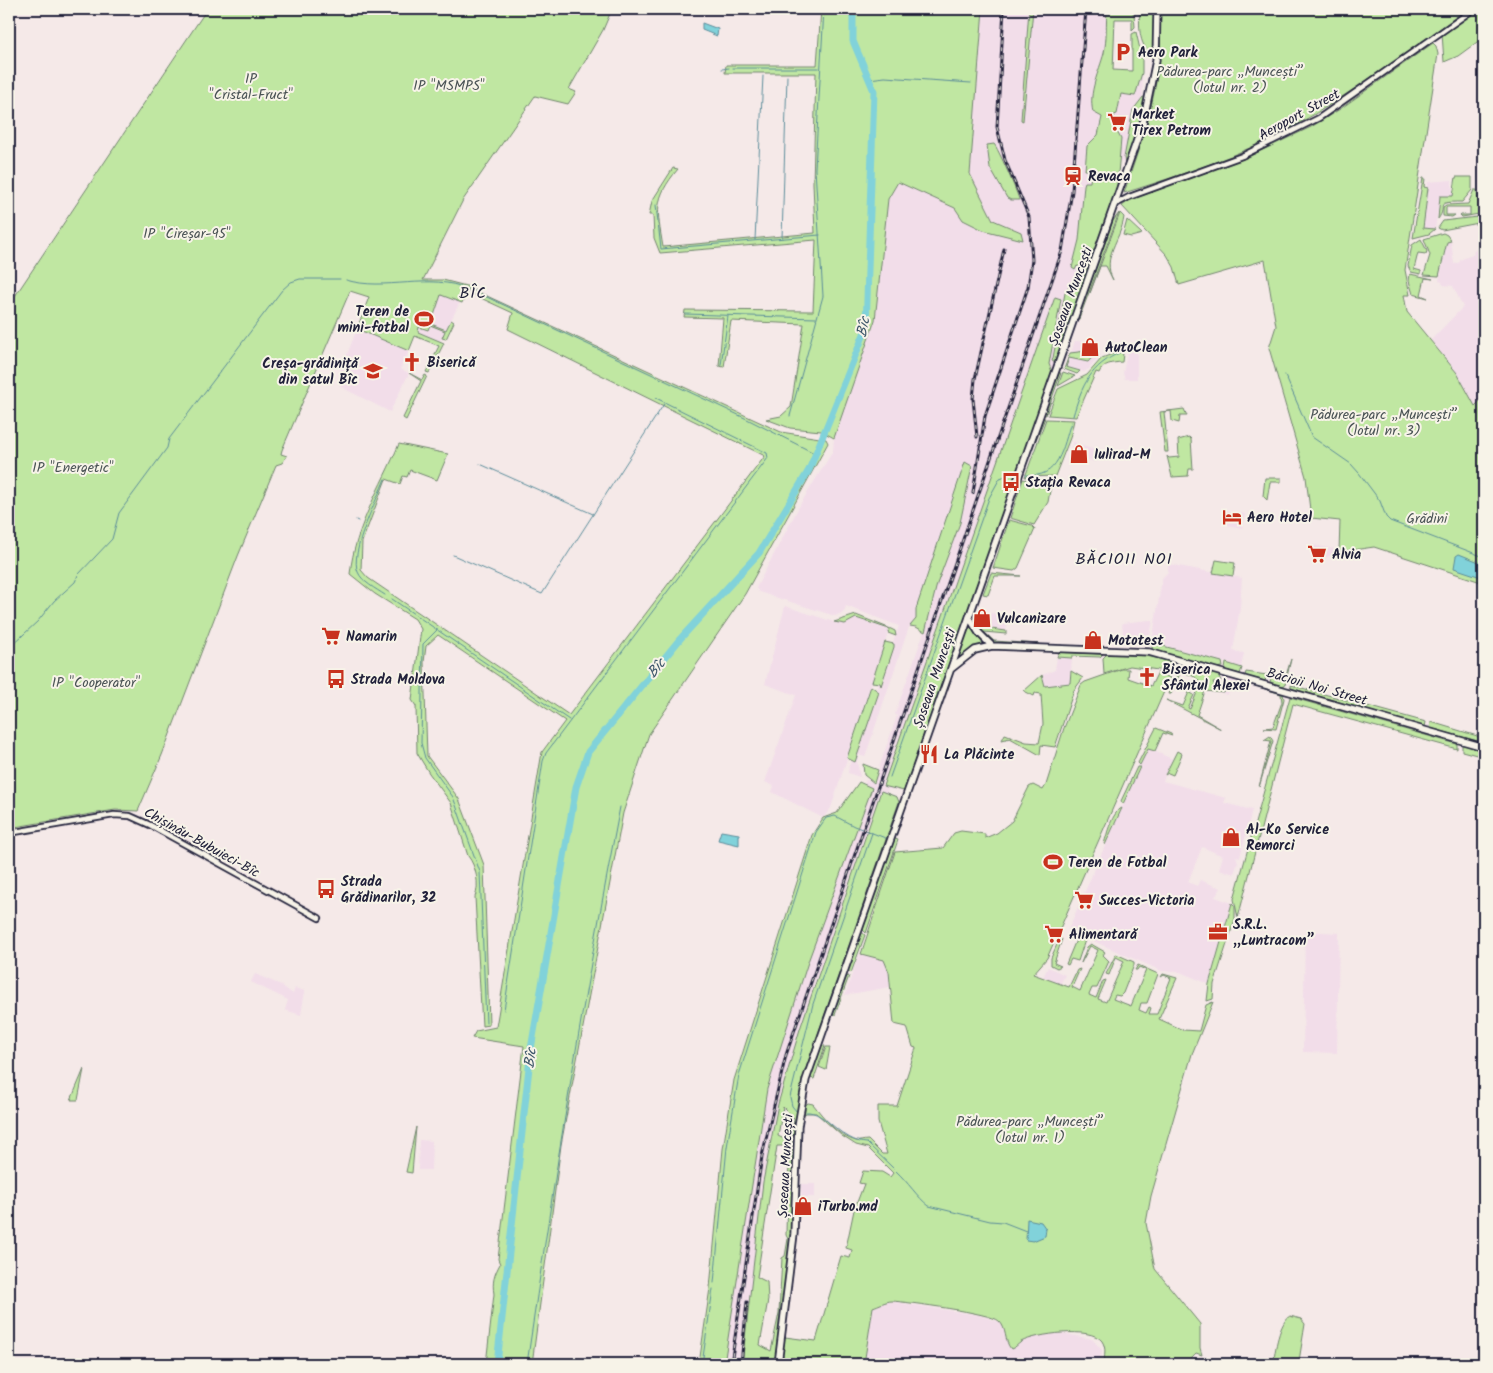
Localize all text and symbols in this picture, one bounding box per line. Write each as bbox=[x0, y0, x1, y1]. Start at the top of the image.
parking icon: Aero Park bbox=[1112, 41, 1134, 63]
place label: Aero Park bbox=[1138, 42, 1198, 64]
park label: Pădurea-parc „Muncești” (lotul nr. 2) bbox=[1156, 61, 1304, 99]
park label: IP "Cristal-Fruct" bbox=[209, 68, 293, 106]
park label: IP "MSMPS" bbox=[413, 75, 485, 97]
street label: Aeroport Street bbox=[1255, 83, 1345, 146]
place label: Market Tirex Petrom bbox=[1132, 104, 1211, 142]
supermarket icon: Market Tirex Petrom bbox=[1106, 111, 1128, 133]
station icon: Revaca bbox=[1062, 165, 1084, 187]
place label: Revaca bbox=[1088, 166, 1130, 188]
park label: IP "Cireșar-95" bbox=[143, 223, 231, 245]
street label: Șoseaua Muncești bbox=[1043, 243, 1099, 349]
district label: BÎC bbox=[459, 281, 487, 306]
place label: Teren de mini-fotbal bbox=[337, 301, 409, 339]
sports icon: Teren de mini-fotbal bbox=[413, 308, 435, 330]
water label: Bîc bbox=[850, 314, 878, 339]
shop icon: AutoClean bbox=[1079, 336, 1101, 358]
place label: AutoClean bbox=[1105, 337, 1168, 359]
church icon: Biserică bbox=[401, 351, 423, 373]
place label: Biserică bbox=[427, 352, 477, 374]
place label: Creșa-grădiniță din satul Bîc bbox=[262, 353, 360, 391]
school or university icon: Creșa-grădiniță din satul Bîc bbox=[362, 360, 384, 382]
park label: Pădurea-parc „Muncești” (lotul nr. 3) bbox=[1310, 404, 1458, 442]
shop icon: Iulirad-M bbox=[1068, 443, 1090, 465]
place label: Iulirad-M bbox=[1094, 444, 1151, 466]
park label: IP "Energetic" bbox=[32, 457, 114, 479]
bus stop icon: Stația Revaca bbox=[1000, 471, 1022, 493]
place label: Stația Revaca bbox=[1026, 472, 1111, 494]
hotel icon: Aero Hotel bbox=[1221, 506, 1243, 528]
place label: Aero Hotel bbox=[1247, 507, 1312, 529]
park label: Grădini bbox=[1407, 508, 1448, 530]
supermarket icon: Alvia bbox=[1306, 543, 1328, 565]
place label: Alvia bbox=[1332, 544, 1361, 566]
district label: BĂCIOII NOI bbox=[1075, 547, 1173, 572]
shop icon: Vulcanizare bbox=[971, 607, 993, 629]
place label: Vulcanizare bbox=[997, 608, 1066, 630]
supermarket icon: Namarin bbox=[320, 625, 342, 647]
street label: Șoseaua Muncești bbox=[908, 625, 963, 731]
place label: Namarin bbox=[346, 626, 397, 648]
shop icon: Mototest bbox=[1082, 629, 1104, 651]
place label: Mototest bbox=[1108, 630, 1164, 652]
water label: Bîc bbox=[641, 652, 673, 684]
place label: Biserica Sfântul Alexei bbox=[1162, 659, 1250, 697]
street label: Băcioii Noi Street bbox=[1264, 662, 1370, 712]
church icon: Biserica Sfântul Alexei bbox=[1136, 666, 1158, 688]
bus stop icon: Strada Moldova bbox=[325, 668, 347, 690]
place label: Strada Moldova bbox=[351, 669, 445, 691]
park label: IP "Cooperator" bbox=[52, 672, 141, 694]
restaurant icon: La Plăcinte bbox=[918, 743, 940, 765]
place label: La Plăcinte bbox=[944, 744, 1014, 766]
street label: Chișinău-Bubuieci-Bîc bbox=[140, 802, 264, 884]
place label: Al-Ko Service Remorci bbox=[1246, 819, 1329, 857]
shop icon: Al-Ko Service Remorci bbox=[1220, 826, 1242, 848]
sports icon: Teren de Fotbal bbox=[1042, 851, 1064, 873]
place label: Teren de Fotbal bbox=[1068, 852, 1167, 874]
place label: Strada Grădinarilor, 32 bbox=[341, 871, 437, 909]
bus stop icon: Strada Grădinarilor, 32 bbox=[315, 878, 337, 900]
supermarket icon: Succes-Victoria bbox=[1073, 889, 1095, 911]
place label: Succes-Victoria bbox=[1099, 890, 1195, 912]
place label: S.R.L. „Luntracom” bbox=[1233, 914, 1315, 952]
office icon: S.R.L. „Luntracom” bbox=[1207, 921, 1229, 943]
supermarket icon: Alimentară bbox=[1043, 923, 1065, 945]
place label: Alimentară bbox=[1069, 924, 1139, 946]
water label: Bîc bbox=[518, 1046, 544, 1069]
park label: Pădurea-parc „Muncești” (lotul nr. 1) bbox=[956, 1111, 1104, 1149]
street label: Șoseaua Muncești bbox=[772, 1113, 800, 1219]
shop icon: iTurbo.md bbox=[792, 1195, 814, 1217]
place label: iTurbo.md bbox=[818, 1196, 878, 1218]

